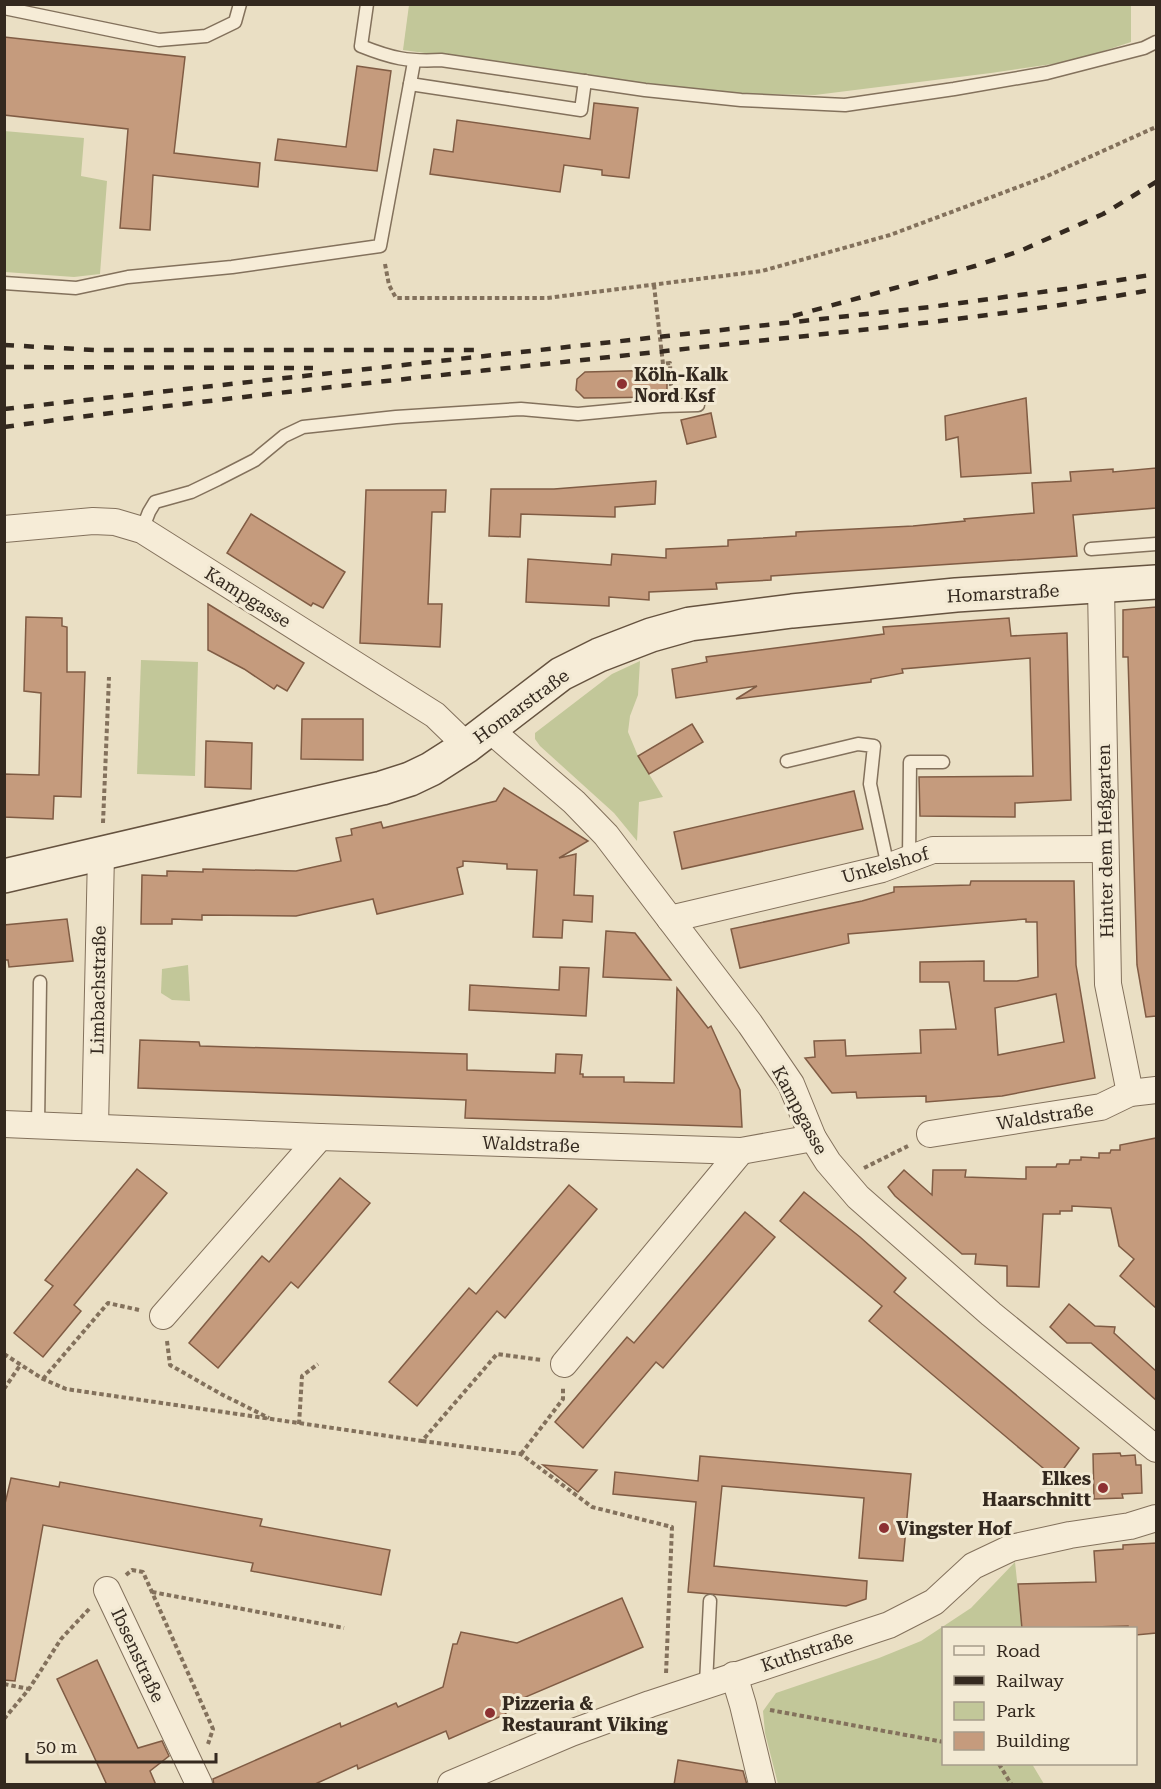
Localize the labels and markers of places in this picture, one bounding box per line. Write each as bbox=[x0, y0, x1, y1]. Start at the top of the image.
place label: Köln-Kalk Nord Ksf bbox=[634, 364, 729, 406]
marker: Köln-Kalk Nord Ksf bbox=[615, 377, 629, 391]
place label: Elkes Haarschnitt bbox=[982, 1468, 1091, 1510]
marker: Elkes Haarschnitt bbox=[1096, 1481, 1110, 1495]
place label: Vingster Hof bbox=[896, 1518, 1013, 1539]
marker: Vingster Hof bbox=[877, 1521, 891, 1535]
place label: Pizzeria & Restaurant Viking bbox=[502, 1693, 668, 1735]
marker: Pizzeria & Restaurant Viking bbox=[483, 1706, 497, 1720]

